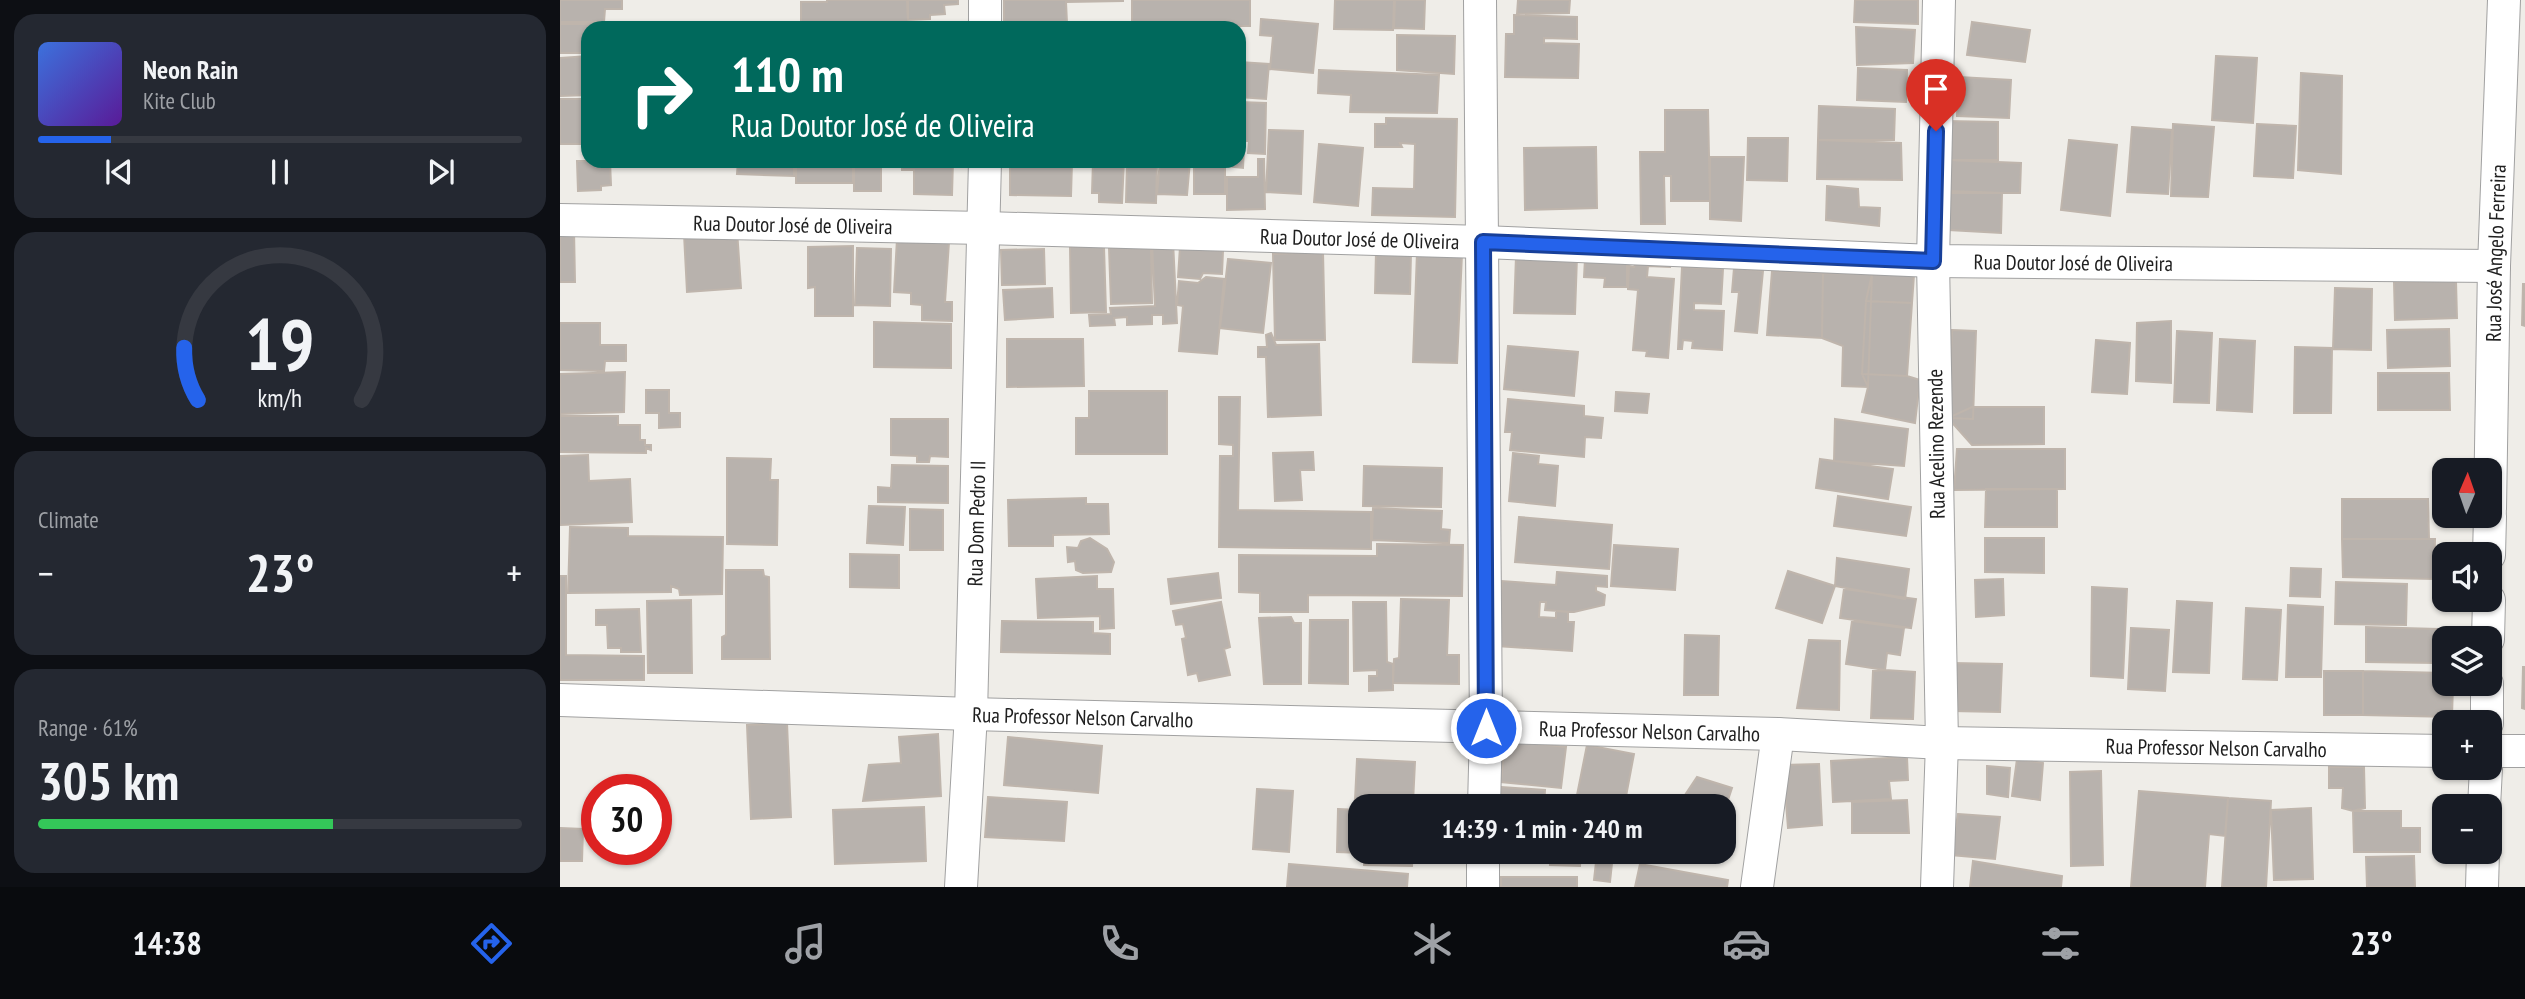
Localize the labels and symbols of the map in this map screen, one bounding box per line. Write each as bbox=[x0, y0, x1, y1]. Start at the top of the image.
pin bbox=[1906, 59, 1966, 131]
street label: Rua José Angelo Ferreira bbox=[2479, 164, 2511, 342]
street label: Rua Doutor José de Oliveira bbox=[693, 209, 893, 240]
street label: Rua Doutor José de Oliveira bbox=[1260, 222, 1460, 255]
street label: Rua Doutor José de Oliveira bbox=[1973, 248, 2173, 277]
street label: Rua Acelino Rezende bbox=[1921, 369, 1951, 519]
north arrow bbox=[2432, 458, 2502, 528]
street label: Rua Dom Pedro II bbox=[961, 460, 991, 587]
position arrow bbox=[1449, 691, 1523, 765]
street label: Rua Professor Nelson Carvalho bbox=[972, 701, 1194, 733]
street label: Rua Professor Nelson Carvalho bbox=[1539, 715, 1760, 747]
street label: Rua Professor Nelson Carvalho bbox=[2105, 732, 2327, 763]
speed limit sign: 30 bbox=[581, 774, 672, 865]

